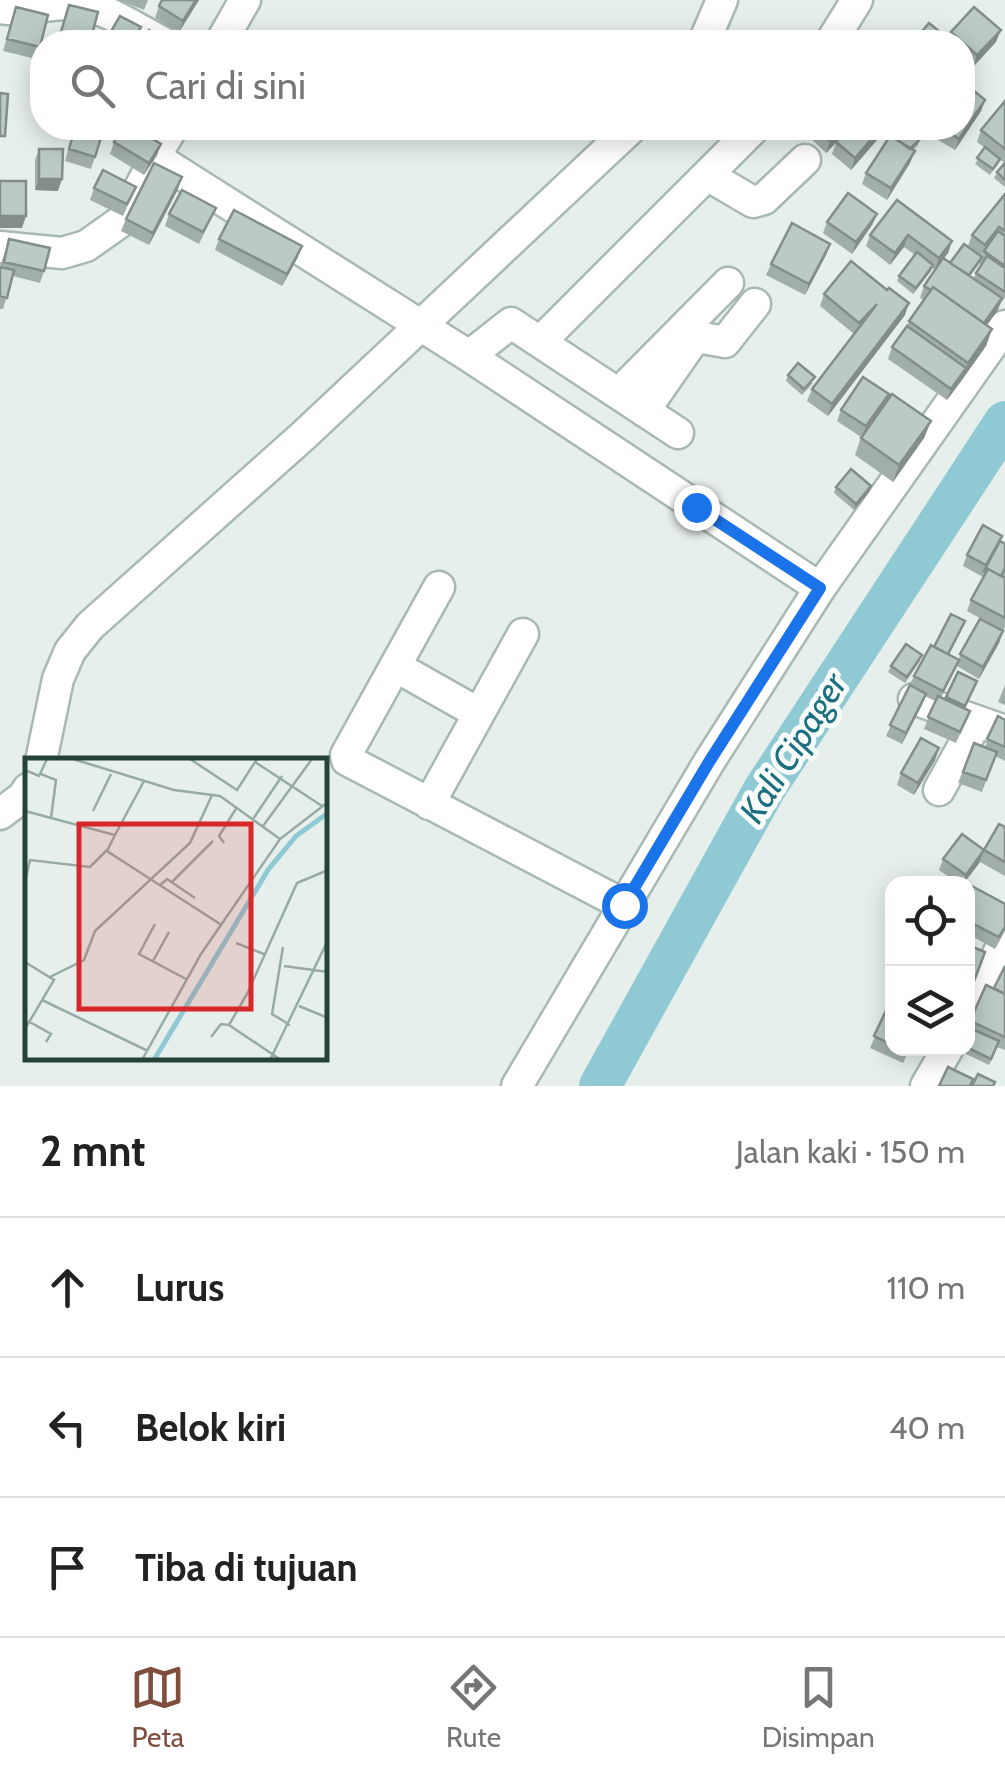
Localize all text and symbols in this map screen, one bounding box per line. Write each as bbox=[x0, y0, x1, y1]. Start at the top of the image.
search box bbox=[30, 30, 975, 140]
icon: search bbox=[65, 58, 120, 113]
text: Cari di sini bbox=[145, 62, 306, 109]
route end bbox=[674, 485, 720, 531]
water label: Kali Cipager bbox=[730, 664, 856, 831]
inset map bbox=[25, 758, 328, 1061]
map controls bbox=[885, 876, 975, 1056]
button: locate bbox=[885, 876, 975, 966]
route start bbox=[602, 883, 648, 929]
button: layers bbox=[885, 966, 975, 1056]
text: 2 mnt bbox=[40, 1125, 146, 1177]
text: Jalan kaki · 150 m bbox=[736, 1132, 965, 1171]
icon: ahead bbox=[40, 1260, 95, 1315]
text: Lurus bbox=[135, 1264, 224, 1311]
text: 110 m bbox=[887, 1268, 965, 1307]
icon: left bbox=[40, 1400, 95, 1455]
text: Belok kiri bbox=[135, 1404, 286, 1451]
text: 40 m bbox=[889, 1408, 965, 1447]
icon: arrive bbox=[40, 1540, 95, 1595]
text: Tiba di tujuan bbox=[135, 1544, 357, 1591]
tab: Peta bbox=[130, 1660, 185, 1754]
tab: Rute bbox=[446, 1660, 501, 1754]
tab: Disimpan bbox=[762, 1660, 875, 1754]

